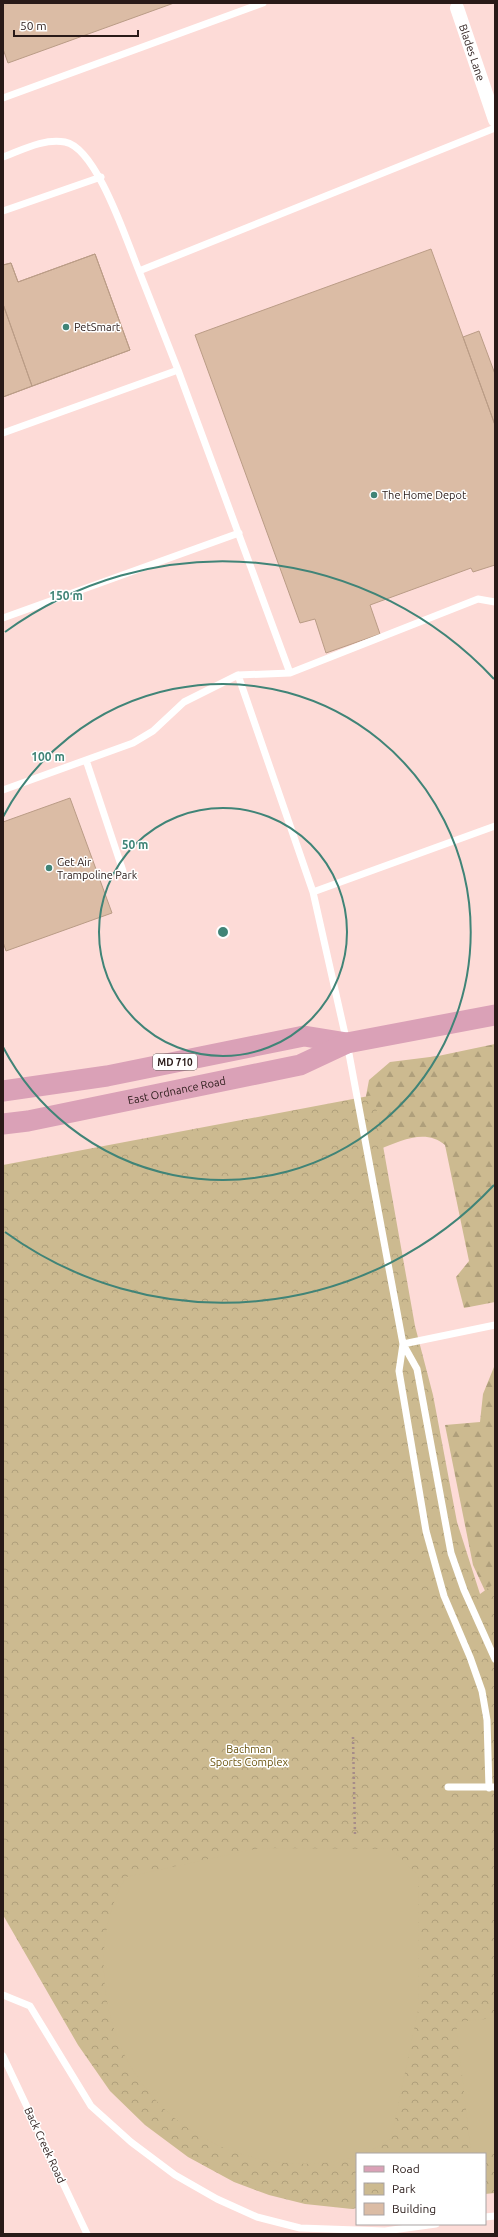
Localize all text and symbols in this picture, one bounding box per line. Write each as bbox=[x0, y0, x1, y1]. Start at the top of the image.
scale bar bbox=[14, 12, 138, 38]
text: 50 m bbox=[20, 19, 47, 32]
street label: Blades Lane bbox=[457, 23, 487, 82]
place label: PetSmart bbox=[74, 321, 121, 333]
marker: PetSmart bbox=[61, 322, 71, 332]
place label: The Home Depot bbox=[382, 489, 467, 501]
marker: The Home Depot bbox=[369, 490, 379, 500]
text: 150 m bbox=[49, 589, 83, 602]
text: 100 m bbox=[31, 750, 65, 763]
text: 50 m bbox=[122, 838, 148, 851]
place label: Get Air Trampoline Park bbox=[57, 856, 138, 881]
marker: Get Air Trampoline Park bbox=[44, 863, 54, 873]
centre of rings bbox=[216, 925, 230, 939]
road number: MD 710 bbox=[153, 1054, 197, 1070]
street label: East Ordnance Road bbox=[127, 1074, 227, 1106]
park label: Bachman Sports Complex bbox=[210, 1743, 288, 1768]
street label: Back Creek Road bbox=[22, 2105, 68, 2185]
legend bbox=[356, 2153, 486, 2225]
text: Road bbox=[392, 2162, 420, 2175]
text: Park bbox=[392, 2182, 416, 2195]
text: Building bbox=[392, 2202, 436, 2215]

